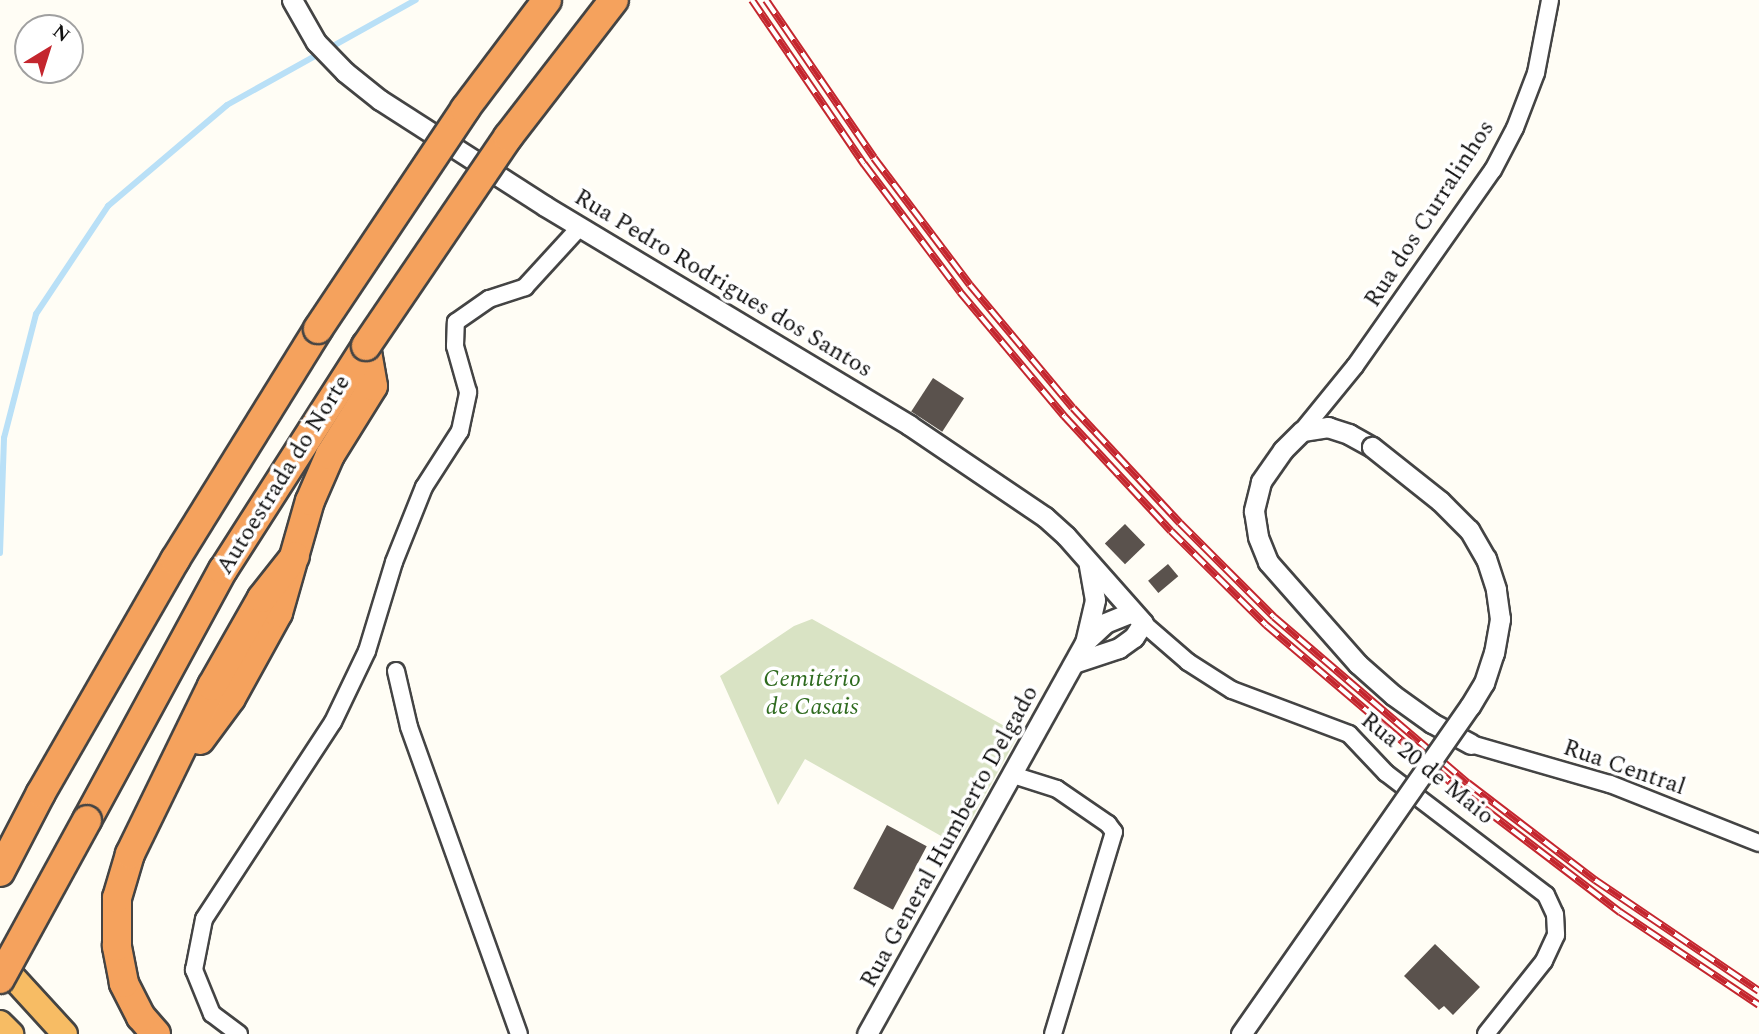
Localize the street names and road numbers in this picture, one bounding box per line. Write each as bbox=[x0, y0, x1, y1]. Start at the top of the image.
street label: Rua dos Curralinhos bbox=[1359, 115, 1501, 313]
street label: Rua Pedro Rodrigues dos Santos bbox=[569, 183, 877, 385]
street label: Autoestrada do Norte bbox=[211, 370, 357, 580]
street label: Rua General Humberto Delgado bbox=[855, 681, 1045, 993]
street label: Rua 20 de Maio bbox=[1354, 706, 1500, 832]
street label: Rua Central bbox=[1559, 734, 1689, 802]

